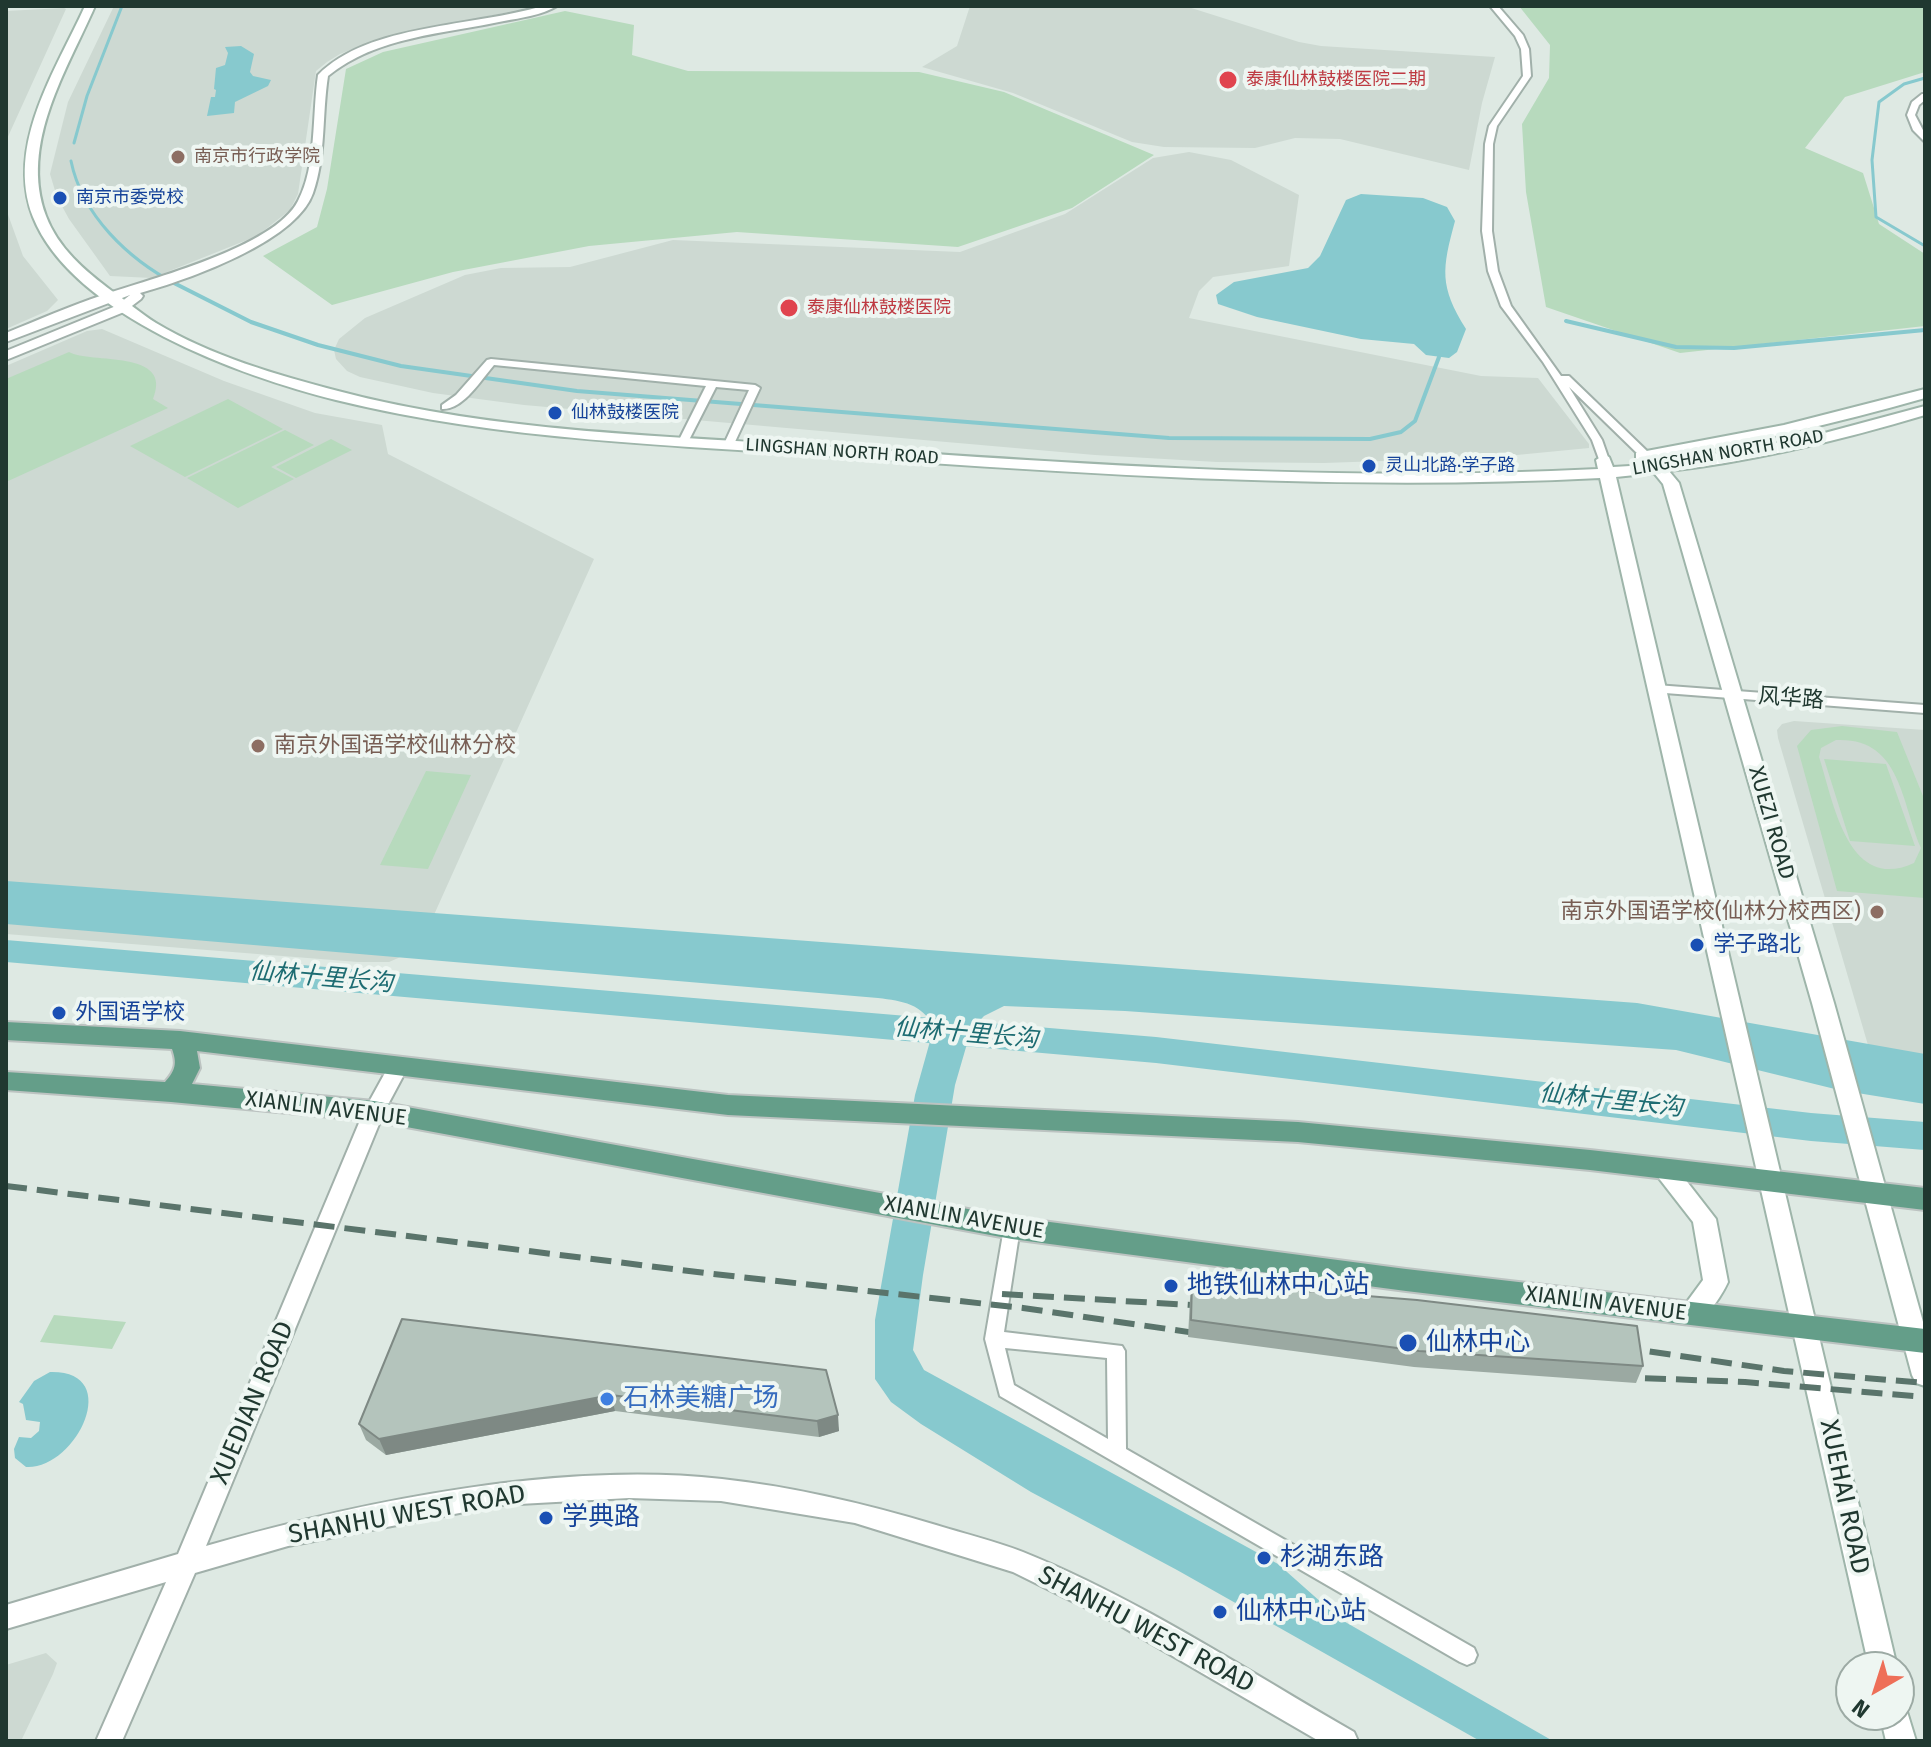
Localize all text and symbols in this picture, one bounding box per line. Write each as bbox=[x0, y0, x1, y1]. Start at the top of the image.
marker: 泰康仙林鼓楼医院二期 bbox=[1217, 69, 1239, 91]
place label: 泰康仙林鼓楼医院二期 bbox=[1246, 69, 1426, 91]
place label: 南京市行政学院 bbox=[194, 146, 320, 168]
marker: 南京市行政学院 bbox=[169, 148, 187, 166]
place label: 南京市委党校 bbox=[76, 187, 184, 209]
marker: 南京市委党校 bbox=[51, 189, 69, 207]
marker: 泰康仙林鼓楼医院 bbox=[778, 297, 800, 319]
place label: 泰康仙林鼓楼医院 bbox=[807, 297, 951, 319]
place label: 仙林鼓楼医院 bbox=[571, 402, 679, 424]
marker: 仙林鼓楼医院 bbox=[546, 404, 564, 422]
street label: LINGSHAN NORTH ROAD bbox=[1631, 426, 1825, 480]
street label: LINGSHAN NORTH ROAD bbox=[745, 434, 939, 470]
place label: 灵山北路·学子路 bbox=[1385, 455, 1515, 477]
marker: 灵山北路·学子路 bbox=[1360, 457, 1378, 475]
street label: 风华路 bbox=[1757, 684, 1825, 714]
place label: 南京外国语学校仙林分校 bbox=[274, 733, 516, 759]
marker: 南京外国语学校仙林分校 bbox=[249, 737, 267, 755]
street label: XUEZI ROAD bbox=[1742, 763, 1800, 883]
place label: 南京外国语学校(仙林分校西区) bbox=[1561, 899, 1861, 925]
marker: 南京外国语学校(仙林分校西区) bbox=[1868, 903, 1886, 921]
place label: 学子路北 bbox=[1713, 932, 1801, 958]
marker: 学子路北 bbox=[1688, 936, 1706, 954]
water label: 仙林十里长沟 bbox=[248, 957, 394, 999]
place label: 外国语学校 bbox=[75, 1000, 185, 1026]
marker: 外国语学校 bbox=[50, 1004, 68, 1022]
water label: 仙林十里长沟 bbox=[893, 1013, 1039, 1055]
water label: 仙林十里长沟 bbox=[1538, 1079, 1684, 1123]
street label: XIANLIN AVENUE bbox=[244, 1086, 408, 1132]
street label: XIANLIN AVENUE bbox=[882, 1191, 1046, 1245]
place label: 地铁仙林中心站 bbox=[1187, 1270, 1369, 1302]
marker: 地铁仙林中心站 bbox=[1162, 1277, 1180, 1295]
street label: XIANLIN AVENUE bbox=[1524, 1281, 1688, 1327]
street label: XUEDIAN ROAD bbox=[205, 1317, 301, 1489]
place label: 仙林中心 bbox=[1426, 1327, 1530, 1359]
marker: 仙林中心 bbox=[1397, 1332, 1419, 1354]
place label: 石林美糖广场 bbox=[623, 1383, 779, 1415]
marker: 石林美糖广场 bbox=[598, 1390, 616, 1408]
street label: XUEHAI ROAD bbox=[1812, 1417, 1876, 1577]
street label: SHANHU WEST ROAD bbox=[286, 1479, 528, 1551]
place label: 学典路 bbox=[562, 1502, 640, 1534]
marker: 学典路 bbox=[537, 1509, 555, 1527]
place label: 杉湖东路 bbox=[1280, 1542, 1384, 1574]
marker: 杉湖东路 bbox=[1255, 1549, 1273, 1567]
street label: SHANHU WEST ROAD bbox=[1033, 1560, 1259, 1700]
place label: 仙林中心站 bbox=[1236, 1596, 1366, 1628]
marker: 仙林中心站 bbox=[1211, 1603, 1229, 1621]
north arrow bbox=[1835, 1651, 1915, 1731]
text: N bbox=[1847, 1693, 1875, 1724]

